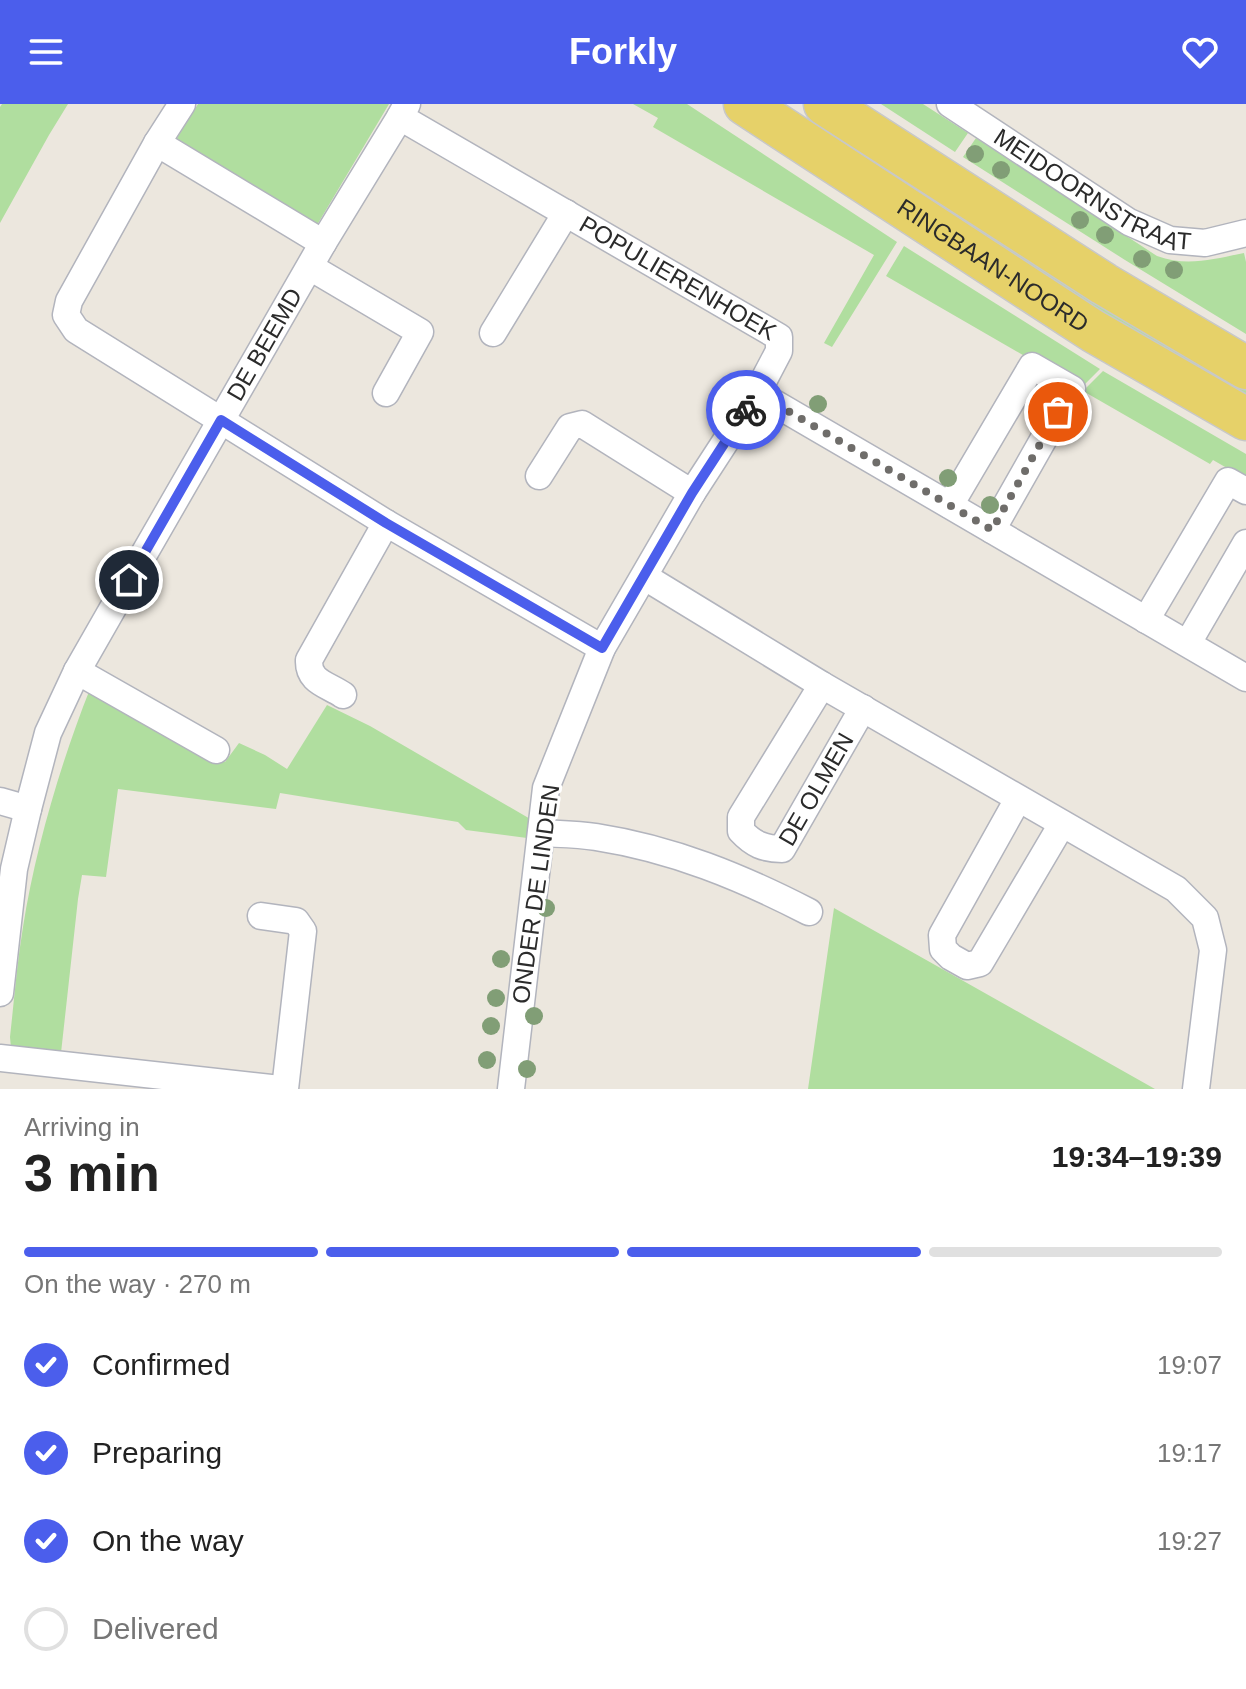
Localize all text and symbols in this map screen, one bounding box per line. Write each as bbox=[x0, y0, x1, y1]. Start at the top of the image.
icon: menu bbox=[24, 30, 68, 74]
icon: heart bbox=[1178, 30, 1222, 74]
text: Forkly bbox=[569, 31, 677, 72]
street label: MEIDOORNSTRAAT bbox=[989, 123, 1193, 255]
street label: RINGBAAN-NOORD bbox=[893, 193, 1094, 337]
street label: POPULIERENHOEK bbox=[575, 210, 781, 345]
street label: DE BEEMD bbox=[221, 283, 307, 405]
courier bbox=[706, 370, 786, 450]
pin bbox=[1024, 378, 1092, 446]
icon: bike bbox=[724, 388, 768, 432]
icon: bag bbox=[1036, 390, 1080, 434]
pin bbox=[95, 546, 163, 614]
icon: home bbox=[107, 558, 151, 602]
street label: DE OLMEN bbox=[773, 728, 859, 850]
street label: ONDER DE LINDEN bbox=[507, 782, 564, 1005]
text: Arriving in bbox=[24, 1112, 140, 1142]
text: 19:34–19:39 bbox=[1052, 1140, 1222, 1173]
text: 3 min bbox=[24, 1144, 160, 1202]
text: On the way · 270 m bbox=[24, 1269, 251, 1299]
icon: check bbox=[24, 1343, 68, 1387]
text: Confirmed bbox=[92, 1348, 230, 1381]
text: 19:07 bbox=[1157, 1350, 1222, 1380]
icon: check bbox=[24, 1431, 68, 1475]
text: Preparing bbox=[92, 1436, 222, 1469]
text: 19:17 bbox=[1157, 1438, 1222, 1468]
icon: check bbox=[24, 1519, 68, 1563]
text: On the way bbox=[92, 1524, 244, 1557]
text: 19:27 bbox=[1157, 1526, 1222, 1556]
text: Delivered bbox=[92, 1612, 219, 1645]

